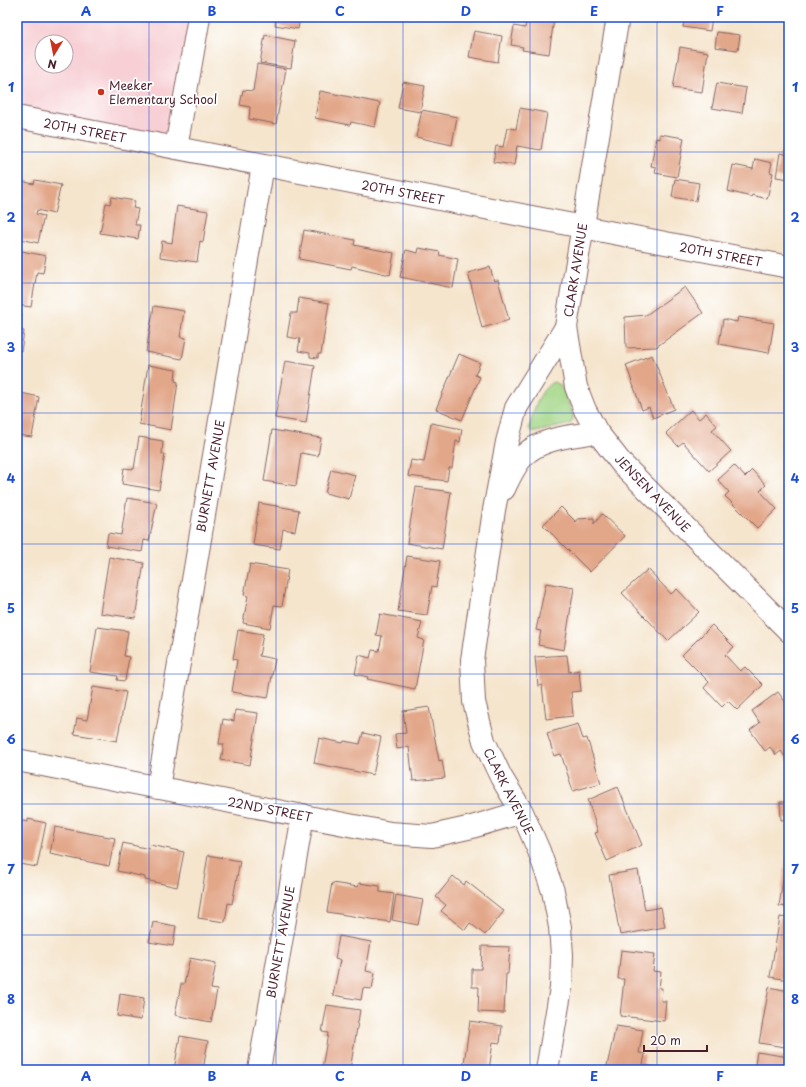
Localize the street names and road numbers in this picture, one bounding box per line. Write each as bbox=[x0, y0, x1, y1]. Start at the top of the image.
street label: 20TH STREET bbox=[42, 113, 129, 147]
street label: 20TH STREET bbox=[360, 175, 447, 209]
street label: CLARK AVENUE bbox=[559, 222, 591, 318]
street label: 20TH STREET bbox=[678, 237, 765, 271]
street label: BURNETT AVENUE bbox=[191, 418, 229, 534]
street label: JENSEN AVENUE bbox=[611, 450, 695, 536]
street label: CLARK AVENUE bbox=[479, 745, 539, 837]
street label: 22ND STREET bbox=[226, 792, 315, 826]
street label: BURNETT AVENUE bbox=[261, 884, 299, 1000]

